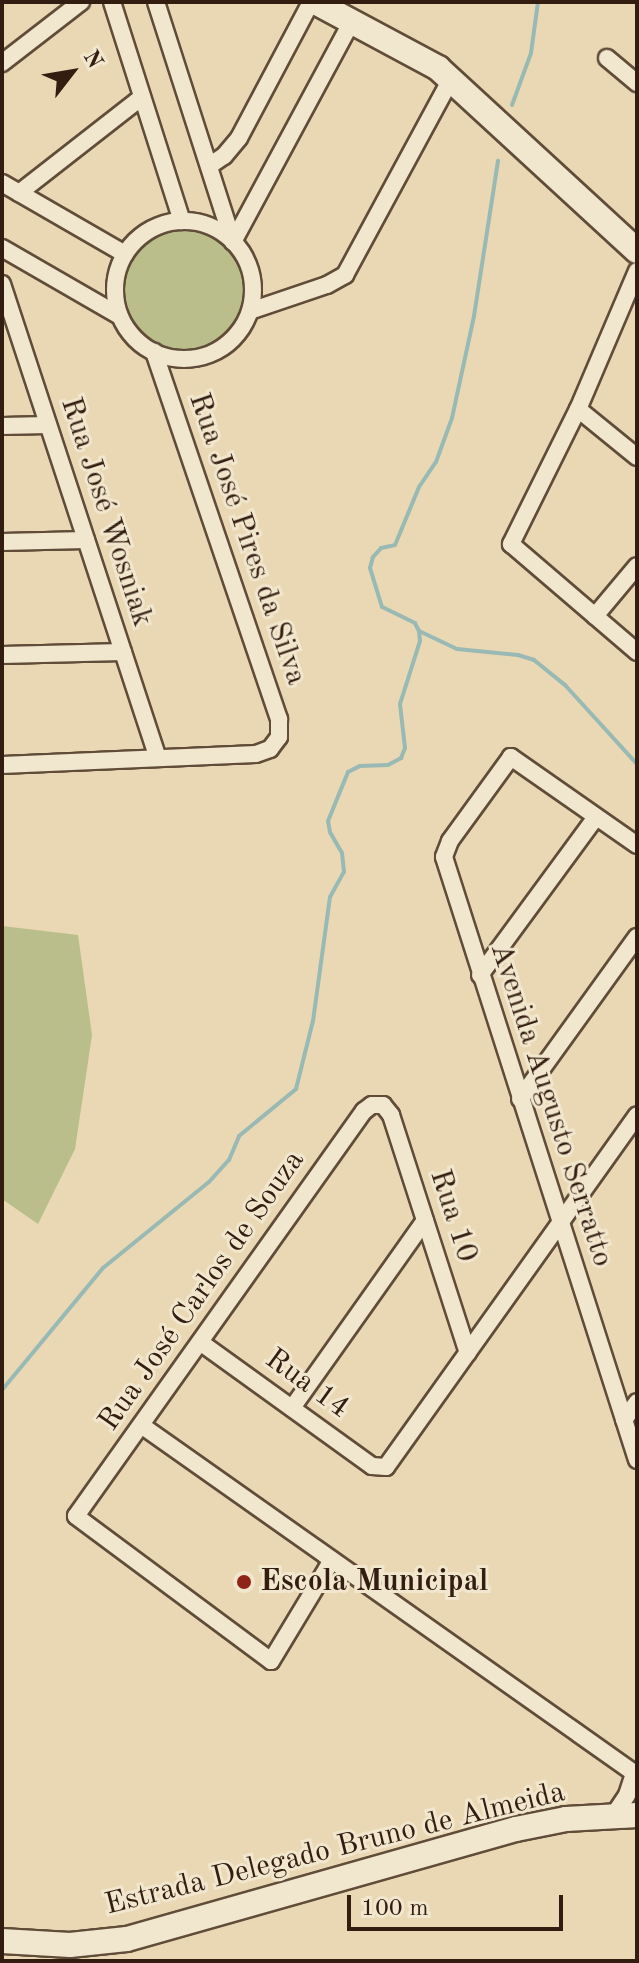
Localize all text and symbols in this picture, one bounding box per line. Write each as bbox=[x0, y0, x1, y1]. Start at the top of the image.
north arrow bbox=[32, 32, 112, 112]
text: N bbox=[79, 47, 106, 73]
street label: Rua José Pires da Silva bbox=[180, 388, 314, 690]
street label: Rua José Wosniak bbox=[52, 393, 160, 631]
street label: Avenida Augusto Serratto bbox=[482, 939, 620, 1271]
street label: Rua José Carlos de Souza bbox=[91, 1144, 313, 1438]
street label: Rua 10 bbox=[421, 1165, 485, 1267]
street label: Rua 14 bbox=[258, 1341, 356, 1427]
place label: Escola Municipal bbox=[260, 1564, 488, 1600]
marker: Escola Municipal bbox=[235, 1573, 253, 1591]
street label: Estrada Delegado Bruno de Almeida bbox=[101, 1774, 569, 1924]
scale bar bbox=[351, 1879, 567, 1929]
text: 100 m bbox=[361, 1897, 429, 1921]

